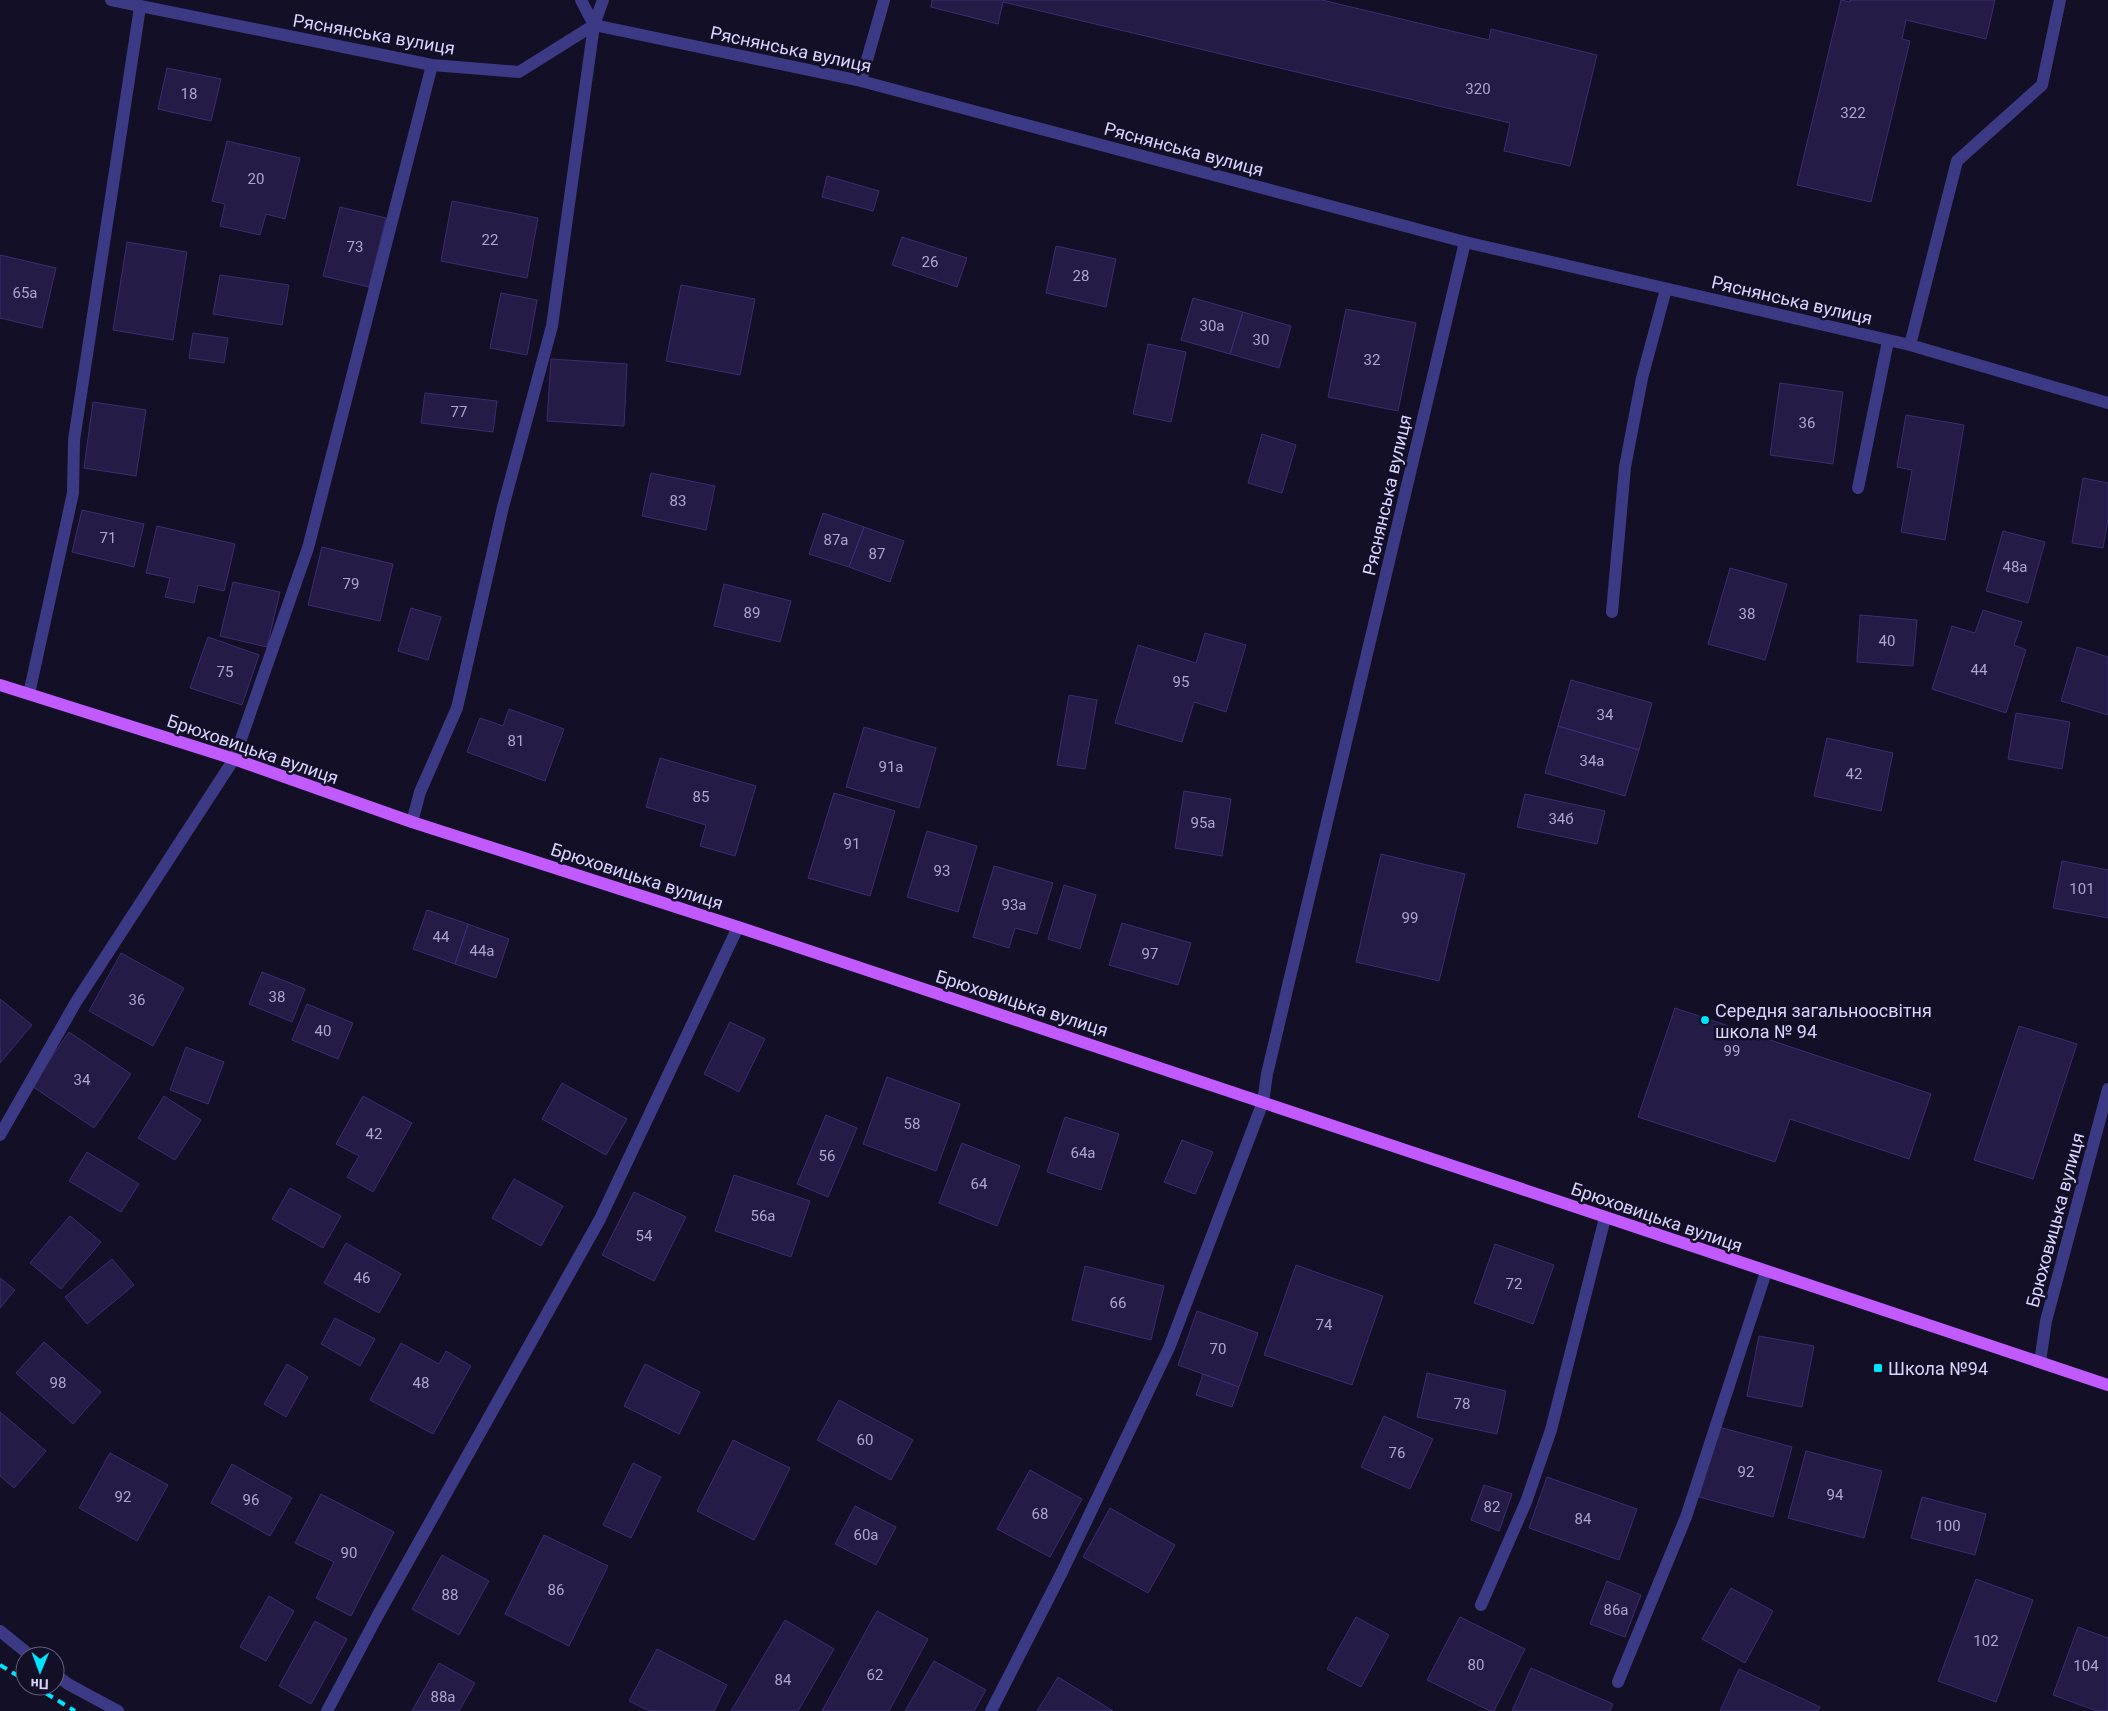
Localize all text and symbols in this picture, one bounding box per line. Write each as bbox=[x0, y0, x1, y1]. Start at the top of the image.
street label: Ряснянська вулиця bbox=[291, 9, 457, 59]
street label: Ряснянська вулиця bbox=[708, 22, 874, 76]
house number: 320 bbox=[1465, 80, 1491, 98]
house number: 18 bbox=[181, 85, 197, 103]
house number: 322 bbox=[1840, 104, 1866, 122]
street label: Ряснянська вулиця bbox=[1102, 118, 1266, 180]
house number: 20 bbox=[248, 170, 264, 188]
house number: 22 bbox=[482, 231, 498, 249]
house number: 73 bbox=[347, 238, 363, 256]
house number: 26 bbox=[922, 253, 938, 271]
house number: 28 bbox=[1073, 267, 1089, 285]
street label: Ряснянська вулиця bbox=[1710, 271, 1874, 329]
house number: 65а bbox=[12, 284, 38, 302]
house number: 30а bbox=[1199, 317, 1225, 335]
house number: 30 bbox=[1253, 331, 1269, 349]
house number: 32 bbox=[1364, 351, 1380, 369]
house number: 77 bbox=[451, 403, 467, 421]
street label: Ряснянська вулиця bbox=[1358, 413, 1416, 577]
house number: 36 bbox=[1799, 414, 1815, 432]
house number: 83 bbox=[670, 492, 686, 510]
house number: 71 bbox=[100, 529, 116, 547]
house number: 87а bbox=[823, 531, 849, 549]
house number: 87 bbox=[869, 545, 885, 563]
house number: 48а bbox=[2002, 558, 2028, 576]
house number: 79 bbox=[343, 575, 359, 593]
house number: 89 bbox=[744, 604, 760, 622]
house number: 38 bbox=[1739, 605, 1755, 623]
house number: 40 bbox=[1879, 632, 1895, 650]
house number: 44 bbox=[1971, 661, 1988, 679]
house number: 75 bbox=[217, 663, 233, 681]
house number: 95 bbox=[1173, 673, 1189, 691]
house number: 34 bbox=[1597, 706, 1614, 724]
street label: Брюховицька вулиця bbox=[165, 710, 341, 788]
house number: 81 bbox=[508, 732, 524, 750]
house number: 34а bbox=[1579, 752, 1605, 770]
house number: 91а bbox=[878, 758, 904, 776]
house number: 42 bbox=[1846, 765, 1862, 783]
house number: 85 bbox=[693, 788, 709, 806]
house number: 34б bbox=[1548, 810, 1574, 828]
house number: 95а bbox=[1190, 814, 1216, 832]
house number: 91 bbox=[844, 835, 860, 853]
street label: Брюховицька вулиця bbox=[548, 838, 726, 914]
house number: 93 bbox=[934, 862, 950, 880]
house number: 101 bbox=[2069, 880, 2095, 898]
house number: 93а bbox=[1001, 896, 1027, 914]
house number: 99 bbox=[1402, 909, 1418, 927]
house number: 44 bbox=[433, 928, 450, 946]
house number: 44а bbox=[469, 942, 495, 960]
house number: 97 bbox=[1142, 945, 1158, 963]
street label: Брюховицька вулиця bbox=[933, 965, 1111, 1041]
house number: 38 bbox=[269, 988, 285, 1006]
house number: 36 bbox=[129, 991, 145, 1009]
place label: Середня загальноосвітня школа № 94 bbox=[1715, 1000, 1932, 1042]
marker: Середня загальноосвітня школа № 94 bbox=[1699, 1014, 1711, 1026]
house number: 40 bbox=[315, 1022, 331, 1040]
house number: 99 bbox=[1724, 1042, 1740, 1060]
house number: 34 bbox=[74, 1071, 91, 1089]
house number: 58 bbox=[904, 1115, 920, 1133]
house number: 42 bbox=[366, 1125, 382, 1143]
street label: Брюховицька вулиця bbox=[2022, 1130, 2088, 1310]
house number: 64а bbox=[1070, 1144, 1096, 1162]
house number: 56 bbox=[819, 1147, 835, 1165]
house number: 64 bbox=[971, 1175, 988, 1193]
street label: Брюховицька вулиця bbox=[1569, 1178, 1745, 1256]
house number: 56а bbox=[750, 1207, 776, 1225]
house number: 54 bbox=[636, 1227, 653, 1245]
house number: 46 bbox=[354, 1269, 370, 1287]
house number: 72 bbox=[1506, 1275, 1522, 1293]
house number: 66 bbox=[1110, 1294, 1126, 1312]
house number: 74 bbox=[1316, 1316, 1333, 1334]
house number: 70 bbox=[1210, 1340, 1226, 1358]
place label: Школа №94 bbox=[1888, 1358, 1988, 1379]
marker: Школа №94 bbox=[1872, 1362, 1884, 1374]
house number: 98 bbox=[50, 1374, 66, 1392]
house number: 48 bbox=[413, 1374, 429, 1392]
house number: 78 bbox=[1454, 1395, 1470, 1413]
house number: 60 bbox=[857, 1431, 873, 1449]
house number: 76 bbox=[1389, 1444, 1405, 1462]
house number: 92 bbox=[1738, 1463, 1754, 1481]
house number: 94 bbox=[1827, 1486, 1844, 1504]
house number: 92 bbox=[115, 1488, 131, 1506]
house number: 96 bbox=[243, 1491, 259, 1509]
house number: 82 bbox=[1484, 1498, 1500, 1516]
house number: 68 bbox=[1032, 1505, 1048, 1523]
house number: 84 bbox=[1575, 1510, 1592, 1528]
house number: 100 bbox=[1935, 1517, 1961, 1535]
house number: 60а bbox=[853, 1526, 879, 1544]
house number: 90 bbox=[341, 1544, 357, 1562]
house number: 86 bbox=[548, 1581, 564, 1599]
house number: 88 bbox=[442, 1586, 458, 1604]
house number: 86а bbox=[1603, 1601, 1629, 1619]
house number: 102 bbox=[1973, 1632, 1999, 1650]
north arrow bbox=[15, 1646, 65, 1696]
house number: 80 bbox=[1468, 1656, 1484, 1674]
house number: 104 bbox=[2073, 1657, 2099, 1675]
house number: 62 bbox=[867, 1666, 883, 1684]
house number: 84 bbox=[775, 1671, 792, 1689]
text: Пн bbox=[31, 1676, 49, 1692]
house number: 88а bbox=[430, 1688, 456, 1706]

